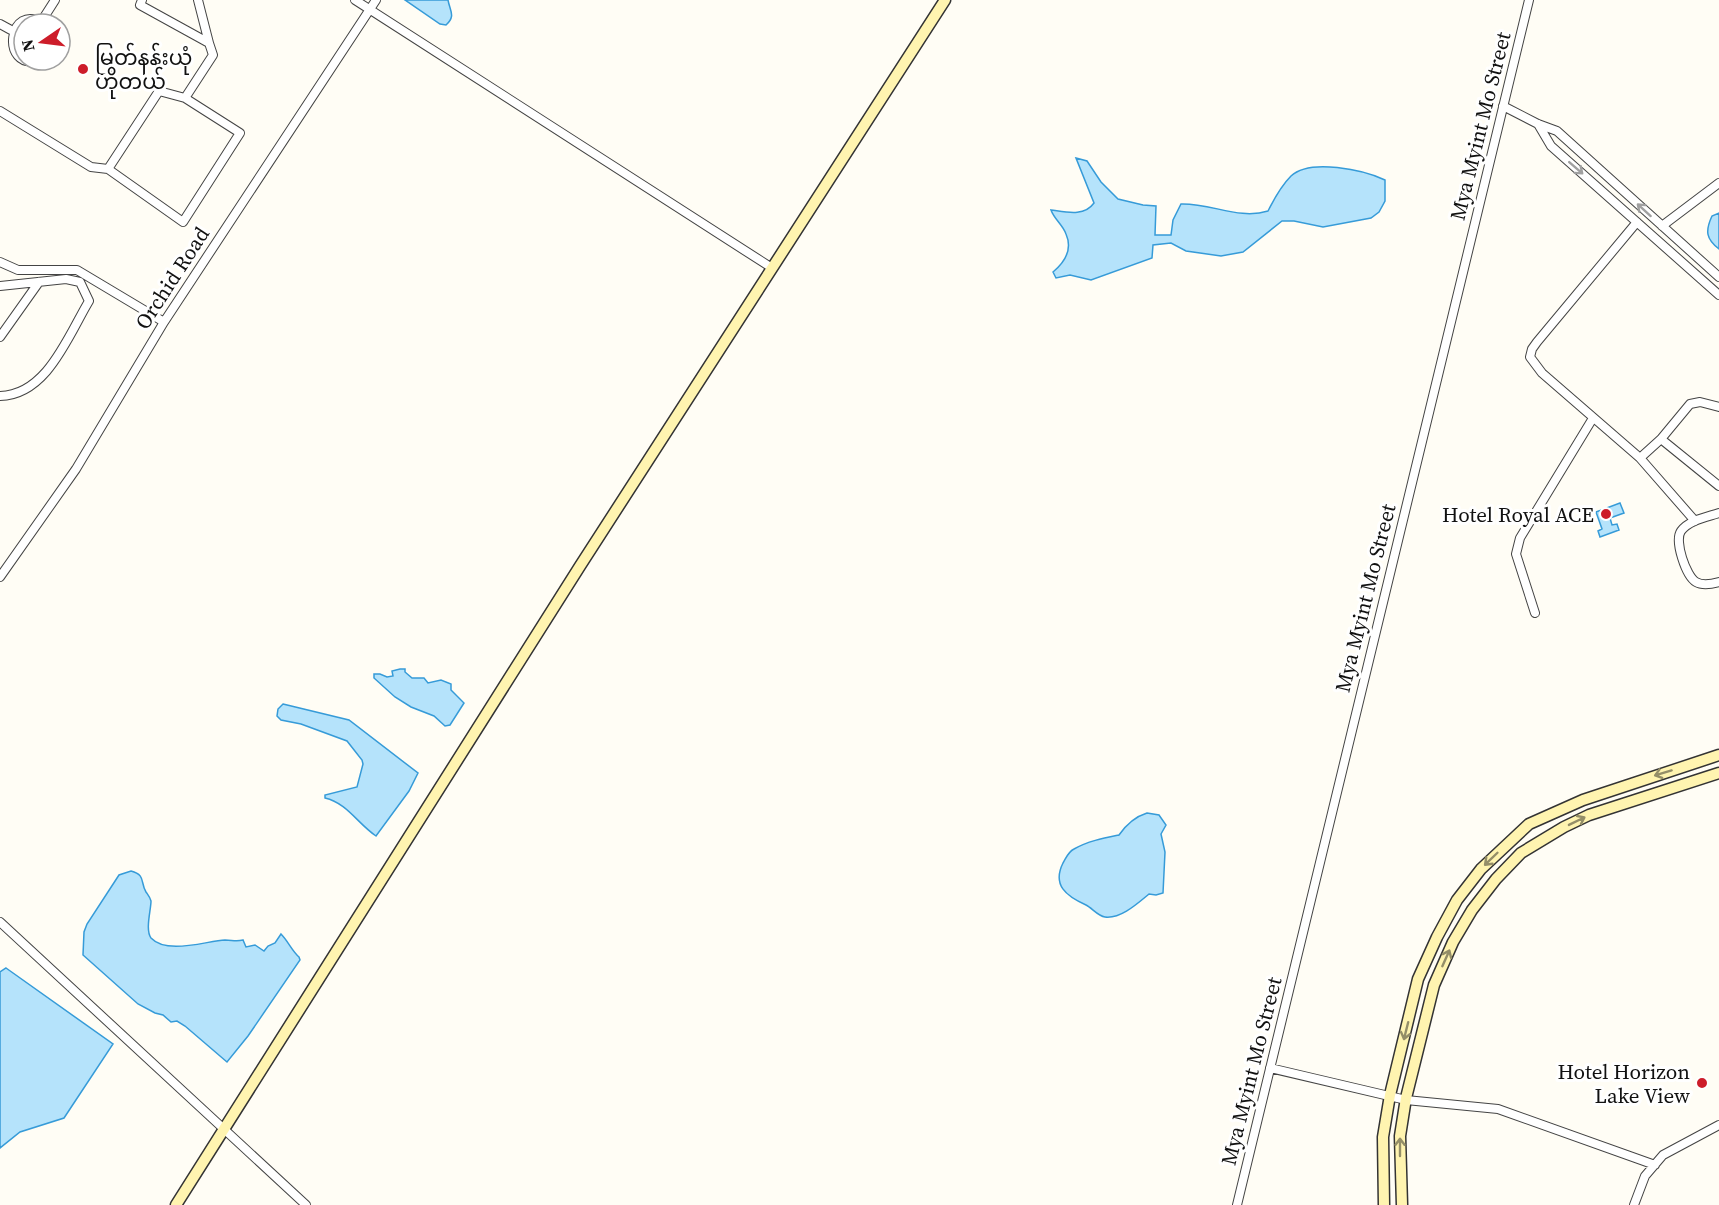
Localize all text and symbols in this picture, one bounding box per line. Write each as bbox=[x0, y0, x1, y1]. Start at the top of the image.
north arrow bbox=[12, 12, 72, 72]
street label: Mya Myint Mo Street bbox=[1443, 29, 1517, 223]
text: N bbox=[15, 37, 40, 54]
place label: မြတ်နန်းယုံ ဟိုတယ် bbox=[95, 42, 192, 99]
marker: မြတ်နန်းယုံ ဟိုတယ် bbox=[76, 62, 90, 76]
one-way arrow bbox=[1568, 161, 1583, 175]
one-way arrow bbox=[1637, 203, 1652, 217]
street label: Orchid Road bbox=[128, 221, 216, 335]
place label: Hotel Royal ACE bbox=[1442, 500, 1594, 529]
street label: Mya Myint Mo Street bbox=[1328, 501, 1402, 695]
marker: Hotel Royal ACE bbox=[1599, 507, 1613, 521]
one-way arrow bbox=[1654, 768, 1673, 779]
one-way arrow bbox=[1568, 814, 1586, 826]
one-way arrow bbox=[1484, 851, 1499, 866]
one-way arrow bbox=[1441, 949, 1452, 968]
street label: Mya Myint Mo Street bbox=[1214, 974, 1288, 1168]
one-way arrow bbox=[1399, 1021, 1411, 1040]
place label: Hotel Horizon Lake View bbox=[1557, 1057, 1690, 1110]
marker: Hotel Horizon Lake View bbox=[1695, 1076, 1709, 1090]
one-way arrow bbox=[1394, 1137, 1406, 1157]

